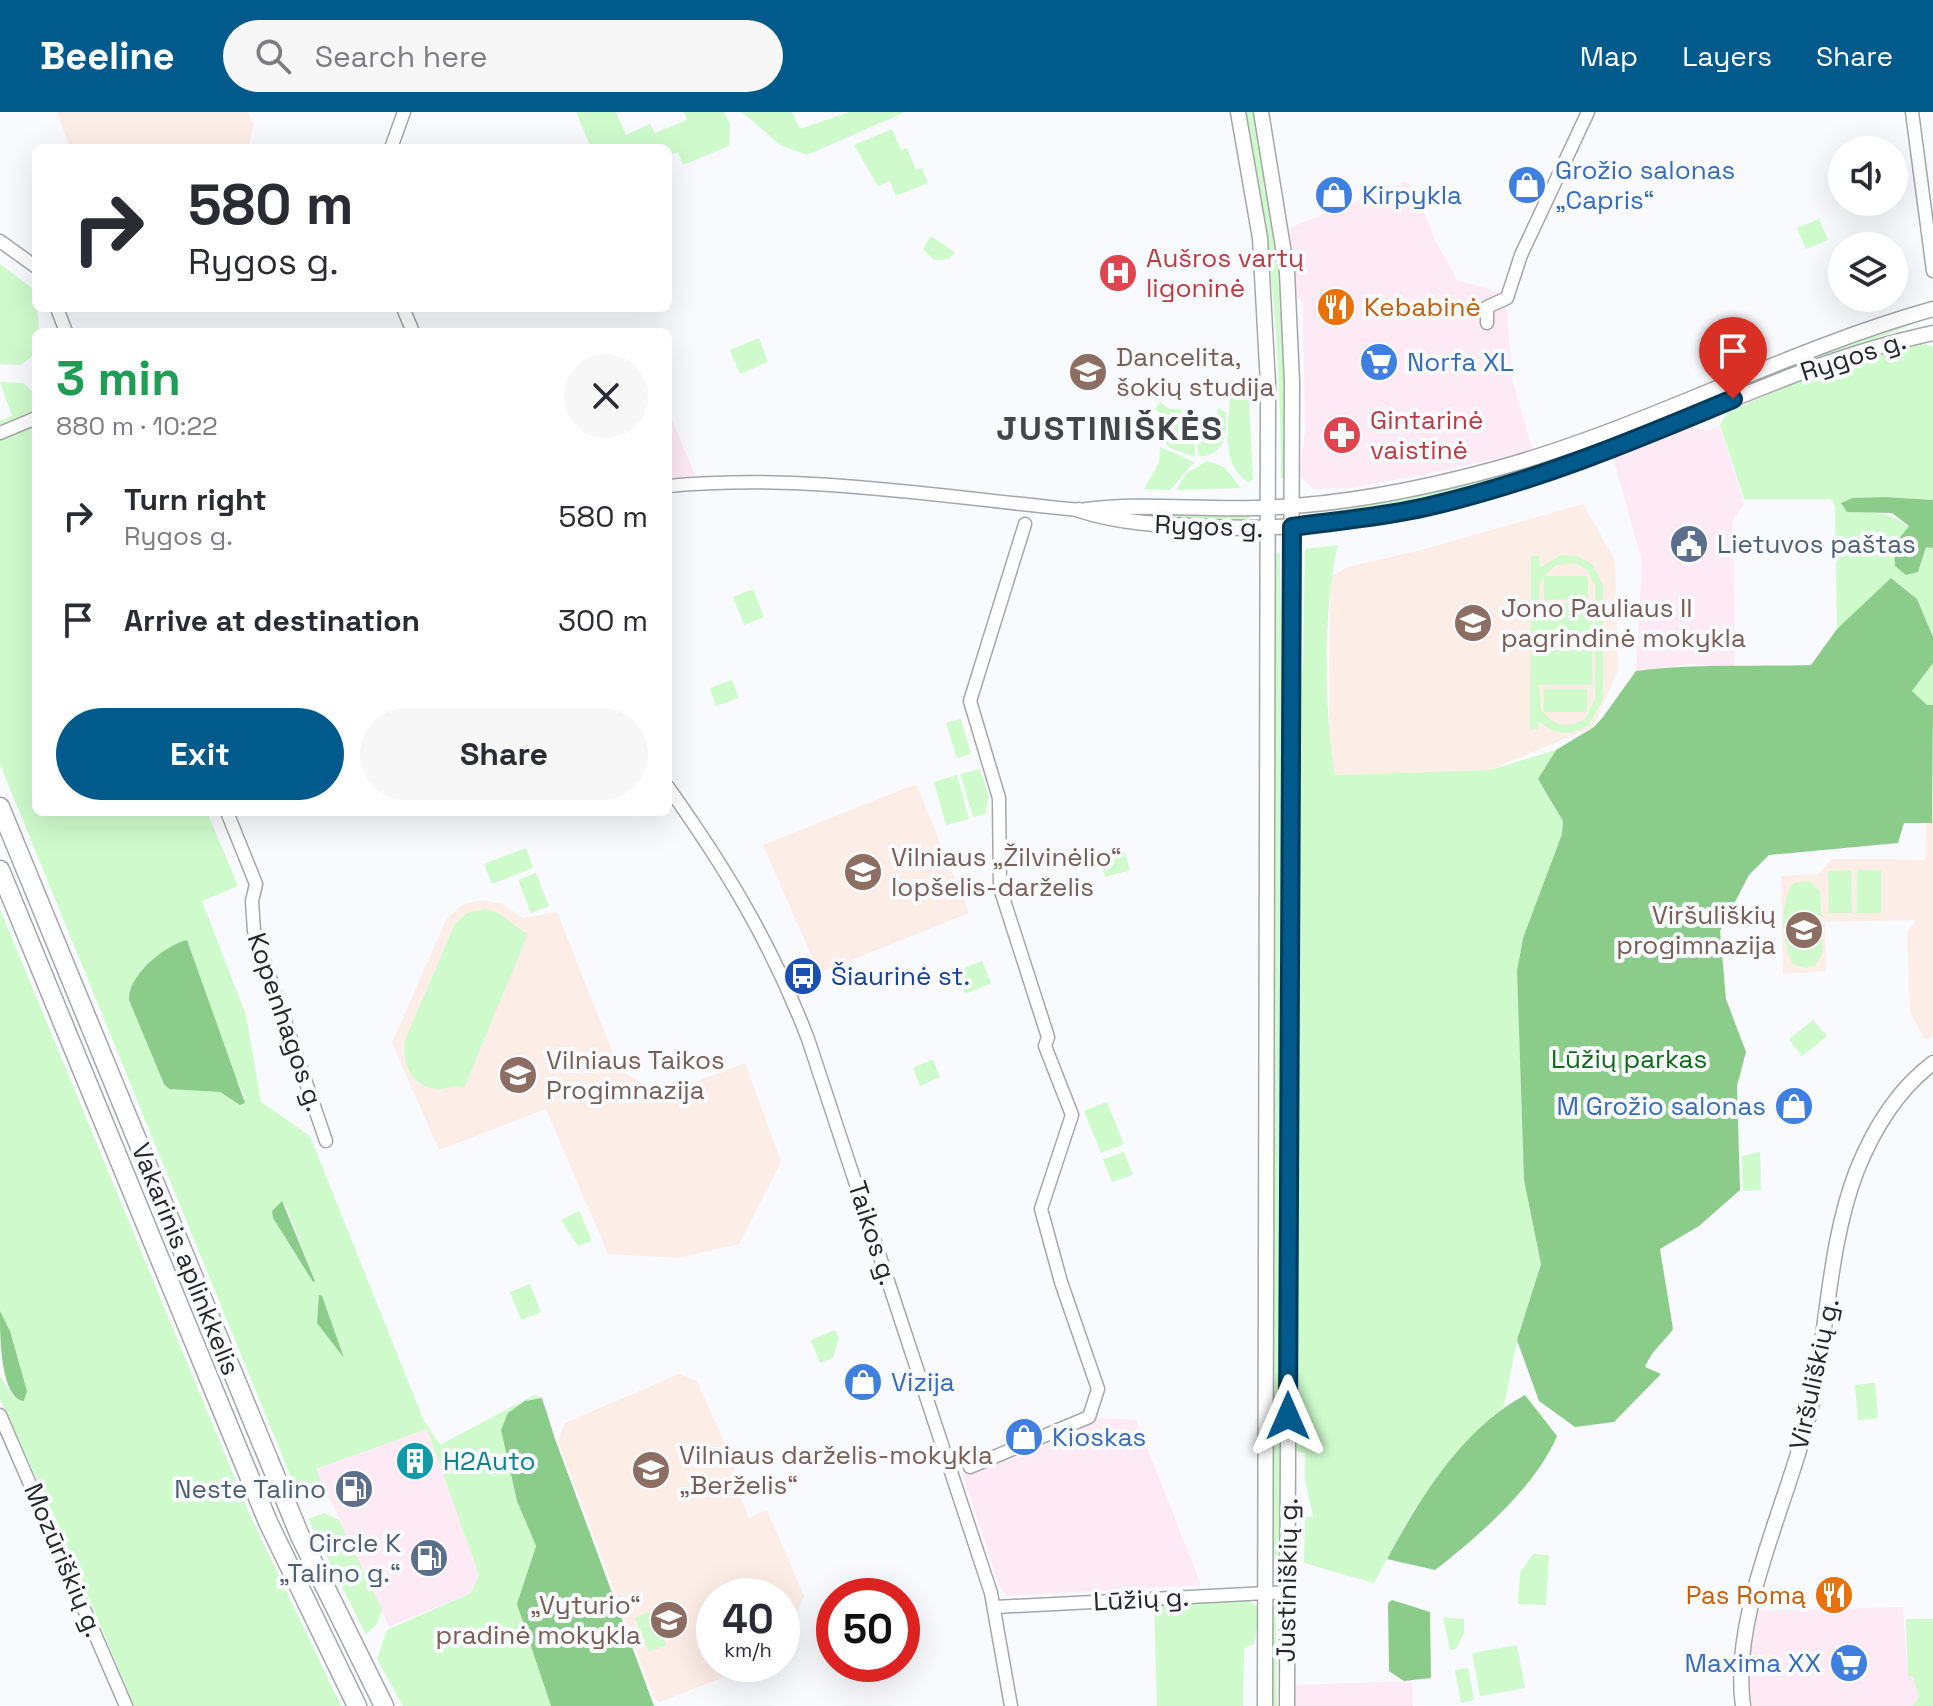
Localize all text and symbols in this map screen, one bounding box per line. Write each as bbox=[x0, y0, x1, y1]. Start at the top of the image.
search box bbox=[223, 20, 783, 92]
text: Beeline bbox=[40, 32, 175, 80]
icon: search bbox=[251, 34, 295, 78]
text: Search here bbox=[315, 37, 488, 76]
text: Map bbox=[1580, 38, 1638, 74]
text: Layers bbox=[1682, 38, 1772, 74]
text: Share bbox=[1816, 38, 1893, 74]
map controls bbox=[1828, 136, 1908, 312]
button: sound bbox=[1828, 136, 1908, 216]
place label: Grožio salonas „Capris“ bbox=[1555, 153, 1735, 217]
shop icon: Grožio salonas „Capris“ bbox=[1506, 164, 1548, 206]
text: 580 m bbox=[188, 169, 354, 240]
shop icon: Kirpykla bbox=[1313, 174, 1355, 216]
icon: right bbox=[56, 176, 160, 280]
place label: Kirpykla bbox=[1362, 178, 1462, 212]
button: layers bbox=[1828, 232, 1908, 312]
text: Rygos g. bbox=[188, 239, 339, 285]
place label: Aušros vartų ligoninė bbox=[1146, 241, 1304, 305]
hospital icon: Aušros vartų ligoninė bbox=[1097, 252, 1139, 294]
restaurant icon: Kebabinė bbox=[1315, 286, 1357, 328]
place label: Kebabinė bbox=[1364, 290, 1481, 324]
pin bbox=[1699, 317, 1767, 399]
street label: Rygos g. bbox=[1796, 323, 1910, 389]
icon: arrive bbox=[1711, 329, 1755, 373]
place label: Dancelita, šokių studija bbox=[1116, 340, 1275, 404]
supermarket icon: Norfa XL bbox=[1358, 341, 1400, 383]
place label: Norfa XL bbox=[1407, 345, 1514, 379]
text: 3 min bbox=[56, 348, 181, 409]
school or university icon: Dancelita, šokių studija bbox=[1067, 351, 1109, 393]
button: close bbox=[564, 354, 648, 438]
place label: Gintarinė vaistinė bbox=[1370, 403, 1483, 467]
district label: JUSTINIŠKĖS bbox=[996, 407, 1224, 450]
text: 880 m · 10:22 bbox=[56, 409, 218, 443]
pharmacy icon: Gintarinė vaistinė bbox=[1321, 414, 1363, 456]
text: Turn right bbox=[124, 480, 267, 519]
icon: right bbox=[56, 494, 100, 538]
text: 580 m bbox=[559, 497, 648, 536]
street label: Rygos g. bbox=[1154, 507, 1264, 545]
text: Rygos g. bbox=[124, 519, 233, 553]
public building icon: Lietuvos paštas bbox=[1668, 523, 1710, 565]
place label: Lietuvos paštas bbox=[1717, 527, 1916, 561]
place label: Jono Pauliaus II pagrindinė mokykla bbox=[1501, 591, 1746, 655]
icon: arrive bbox=[56, 598, 100, 642]
text: Arrive at destination bbox=[124, 601, 420, 640]
text: 300 m bbox=[558, 601, 648, 640]
school or university icon: Jono Pauliaus II pagrindinė mokykla bbox=[1452, 602, 1494, 644]
button: Exit bbox=[56, 708, 344, 800]
button: Share bbox=[360, 708, 648, 800]
place label: Vilniaus „Žilvinėlio“ lopšelis-darželis bbox=[891, 840, 1122, 904]
school or university icon: Vilniaus „Žilvinėlio“ lopšelis-darželis bbox=[842, 851, 884, 893]
place label: Viršuliškių progimnazija bbox=[1616, 898, 1776, 962]
school or university icon: Viršuliškių progimnazija bbox=[1783, 909, 1825, 951]
street label: Kopenhagos g. bbox=[240, 928, 332, 1116]
bus stop icon: Šiaurinė st. bbox=[782, 955, 824, 997]
place label: Šiaurinė st. bbox=[831, 959, 970, 993]
park label: Lūžių parkas bbox=[1551, 1042, 1707, 1076]
place label: Vilniaus Taikos Progimnazija bbox=[546, 1043, 725, 1107]
school or university icon: Vilniaus Taikos Progimnazija bbox=[497, 1054, 539, 1096]
shop icon: M Grožio salonas bbox=[1773, 1085, 1815, 1127]
place label: M Grožio salonas bbox=[1557, 1089, 1766, 1123]
street label: Vakarinis aplinkkelis bbox=[124, 1138, 248, 1380]
street label: Taikos g. bbox=[840, 1177, 906, 1289]
street label: Viršuliškių g. bbox=[1781, 1295, 1847, 1453]
shop icon: Vizija bbox=[842, 1361, 884, 1403]
place label: Vizija bbox=[891, 1365, 955, 1399]
position arrow bbox=[1246, 1374, 1330, 1458]
shop icon: Kioskas bbox=[1003, 1416, 1045, 1458]
place label: Kioskas bbox=[1052, 1420, 1146, 1454]
place label: Vilniaus darželis-mokykla „Berželis“ bbox=[679, 1438, 993, 1502]
building icon: H2Auto bbox=[394, 1440, 436, 1482]
place label: H2Auto bbox=[443, 1444, 536, 1478]
school or university icon: Vilniaus darželis-mokykla „Berželis“ bbox=[630, 1449, 672, 1491]
fuel station icon: Neste Talino bbox=[333, 1468, 375, 1510]
place label: Neste Talino bbox=[174, 1472, 326, 1506]
street label: Mozūriškių g. bbox=[16, 1478, 112, 1642]
street label: Justiniškių g. bbox=[1269, 1497, 1305, 1663]
place label: Circle K „Talino g.“ bbox=[279, 1526, 401, 1590]
fuel station icon: Circle K „Talino g.“ bbox=[408, 1537, 450, 1579]
restaurant icon: Pas Romą bbox=[1813, 1574, 1855, 1616]
speed limit sign: 50 bbox=[816, 1578, 920, 1682]
place label: Pas Romą bbox=[1686, 1578, 1806, 1612]
street label: Lūžių g. bbox=[1092, 1580, 1190, 1618]
place label: „Vyturio“ pradinė mokykla bbox=[436, 1588, 641, 1652]
text: 40 bbox=[722, 1594, 774, 1645]
school or university icon: „Vyturio“ pradinė mokykla bbox=[648, 1599, 690, 1641]
text: km/h bbox=[724, 1637, 772, 1663]
supermarket icon: Maxima XX bbox=[1828, 1642, 1870, 1684]
place label: Maxima XX bbox=[1685, 1646, 1821, 1680]

